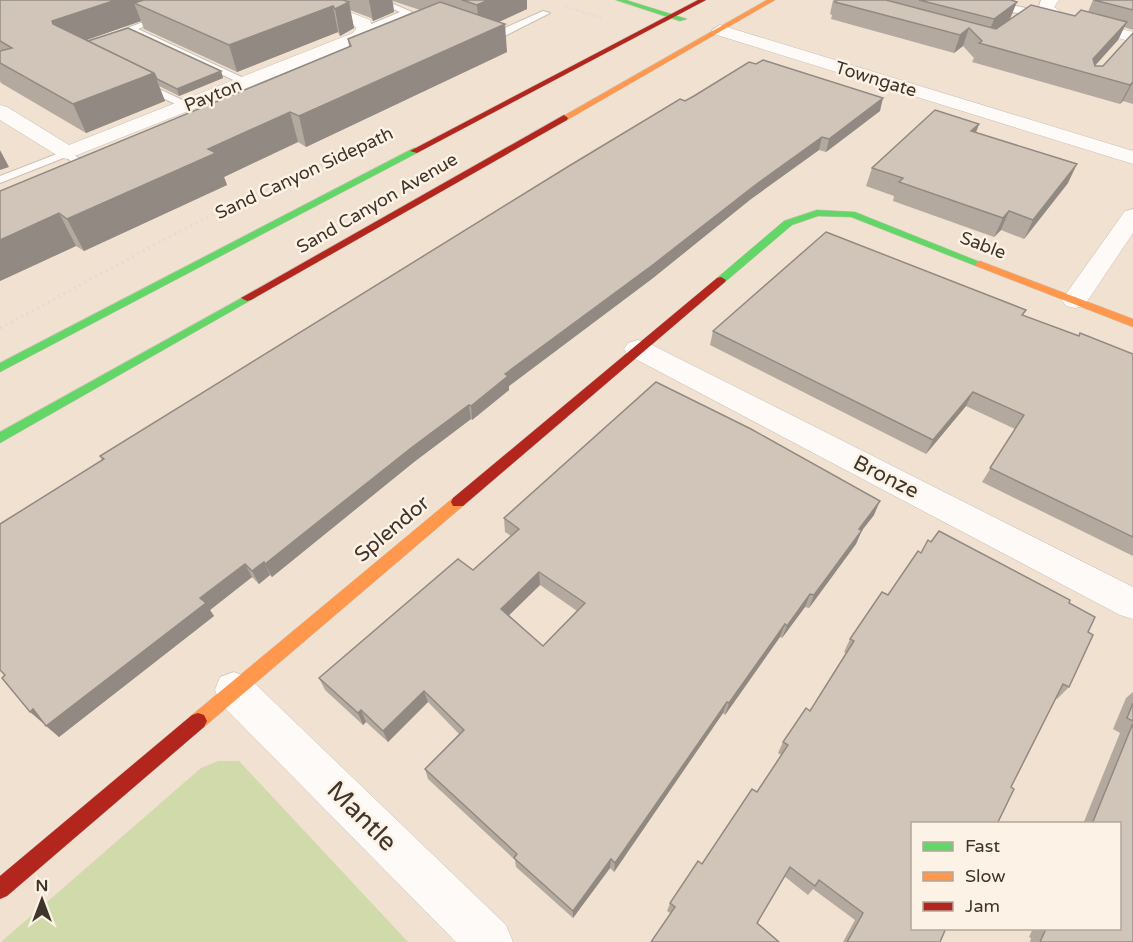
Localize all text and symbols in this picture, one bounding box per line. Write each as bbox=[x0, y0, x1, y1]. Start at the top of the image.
street label: Towngate bbox=[833, 56, 919, 102]
street label: Payton bbox=[181, 74, 245, 116]
street label: Sand Canyon Sidepath bbox=[212, 122, 396, 224]
street label: Sand Canyon Avenue bbox=[293, 148, 461, 258]
street label: Sable bbox=[957, 226, 1009, 264]
street label: Bronze bbox=[849, 450, 923, 504]
street label: Splendor bbox=[349, 490, 435, 568]
street label: Mantle bbox=[321, 775, 403, 857]
legend bbox=[911, 822, 1121, 930]
text: Fast bbox=[965, 835, 1000, 857]
text: Slow bbox=[965, 865, 1006, 887]
north arrow bbox=[12, 870, 72, 930]
text: N bbox=[36, 876, 48, 896]
text: Jam bbox=[965, 895, 1000, 917]

